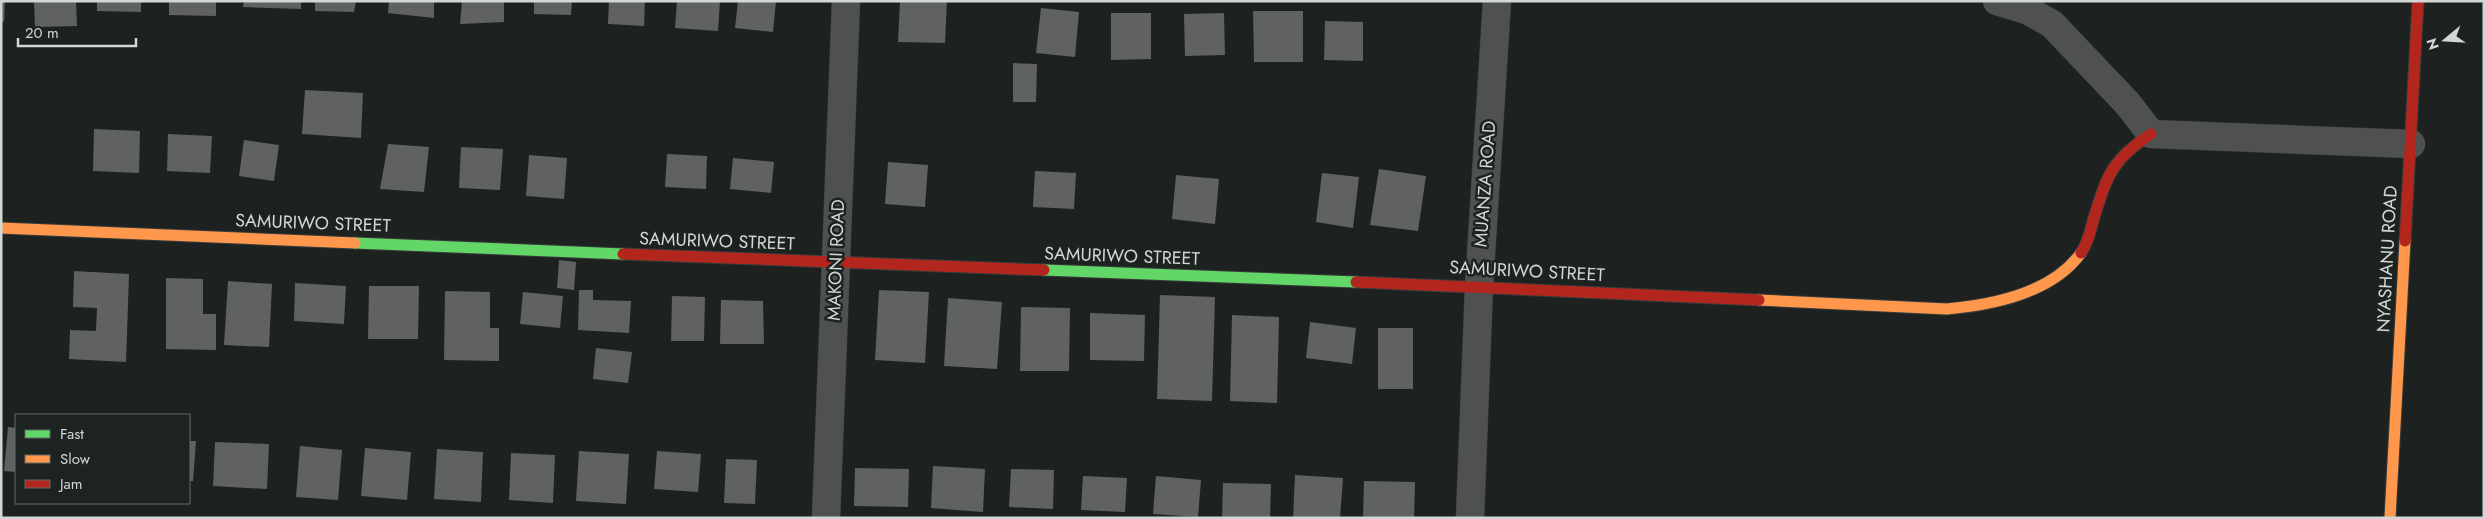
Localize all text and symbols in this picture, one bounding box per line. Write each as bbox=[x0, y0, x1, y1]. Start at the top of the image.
scale bar bbox=[18, 15, 135, 47]
north arrow bbox=[2420, 15, 2470, 65]
text: 20 m bbox=[25, 22, 59, 44]
text: N bbox=[2421, 36, 2444, 52]
street label: MUANZA ROAD bbox=[1468, 120, 1502, 248]
street label: NYASHANU ROAD bbox=[2370, 185, 2404, 333]
street label: MAKONI ROAD bbox=[821, 199, 851, 321]
street label: SAMURIWO STREET bbox=[235, 207, 392, 239]
street label: SAMURIWO STREET bbox=[639, 225, 796, 257]
street label: SAMURIWO STREET bbox=[1044, 240, 1201, 272]
street label: SAMURIWO STREET bbox=[1449, 254, 1606, 288]
legend bbox=[15, 414, 190, 504]
text: Fast bbox=[60, 423, 84, 445]
text: Slow bbox=[60, 448, 91, 470]
text: Jam bbox=[58, 473, 83, 495]

